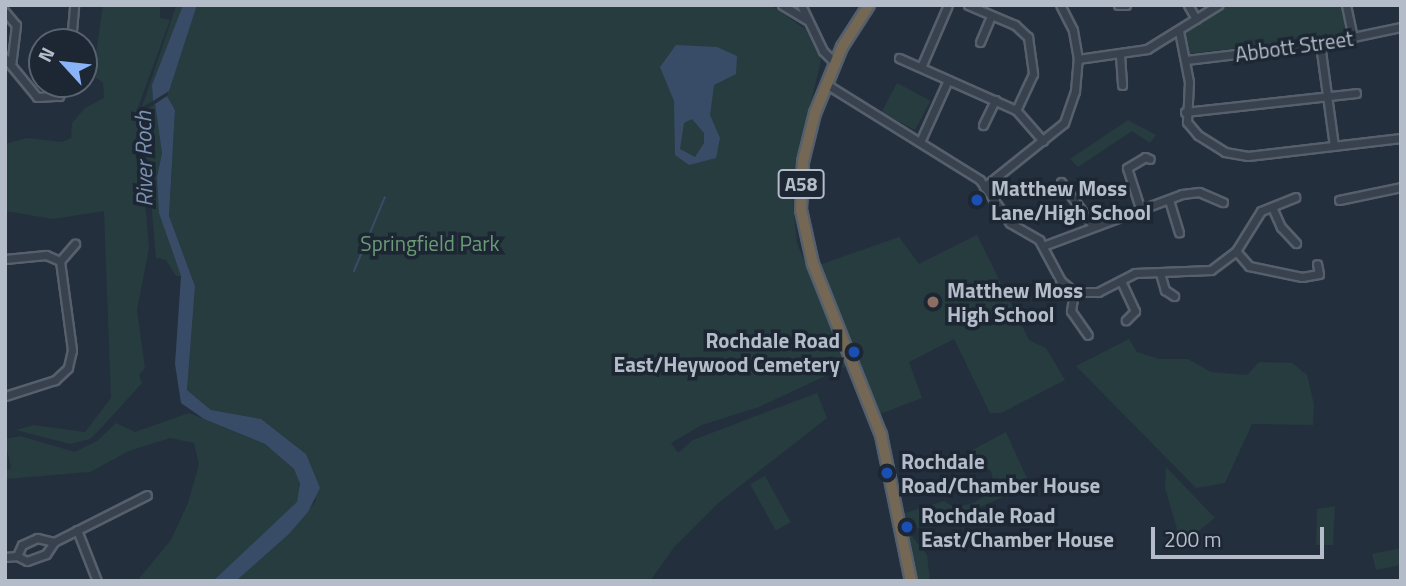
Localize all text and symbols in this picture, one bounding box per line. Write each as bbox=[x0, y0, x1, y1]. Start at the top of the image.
street label: Abbott Street bbox=[1233, 25, 1355, 67]
north arrow bbox=[28, 28, 98, 98]
text: N bbox=[30, 42, 62, 67]
water label: River Roch bbox=[129, 111, 159, 207]
road number: A58 bbox=[776, 168, 826, 200]
place label: Matthew Moss Lane/High School bbox=[991, 175, 1151, 225]
marker: Matthew Moss Lane/High School bbox=[969, 192, 985, 208]
park label: Springfield Park bbox=[360, 230, 500, 256]
place label: Matthew Moss High School bbox=[947, 277, 1083, 327]
marker: Matthew Moss High School bbox=[925, 294, 941, 310]
place label: Rochdale Road East/Heywood Cemetery bbox=[614, 327, 840, 377]
marker: Rochdale Road East/Heywood Cemetery bbox=[846, 344, 862, 360]
place label: Rochdale Road/Chamber House bbox=[901, 448, 1100, 498]
marker: Rochdale Road/Chamber House bbox=[879, 465, 895, 481]
place label: Rochdale Road East/Chamber House bbox=[921, 502, 1114, 552]
scale bar bbox=[1154, 512, 1327, 556]
marker: Rochdale Road East/Chamber House bbox=[899, 519, 915, 535]
text: 200 m bbox=[1164, 523, 1221, 555]

